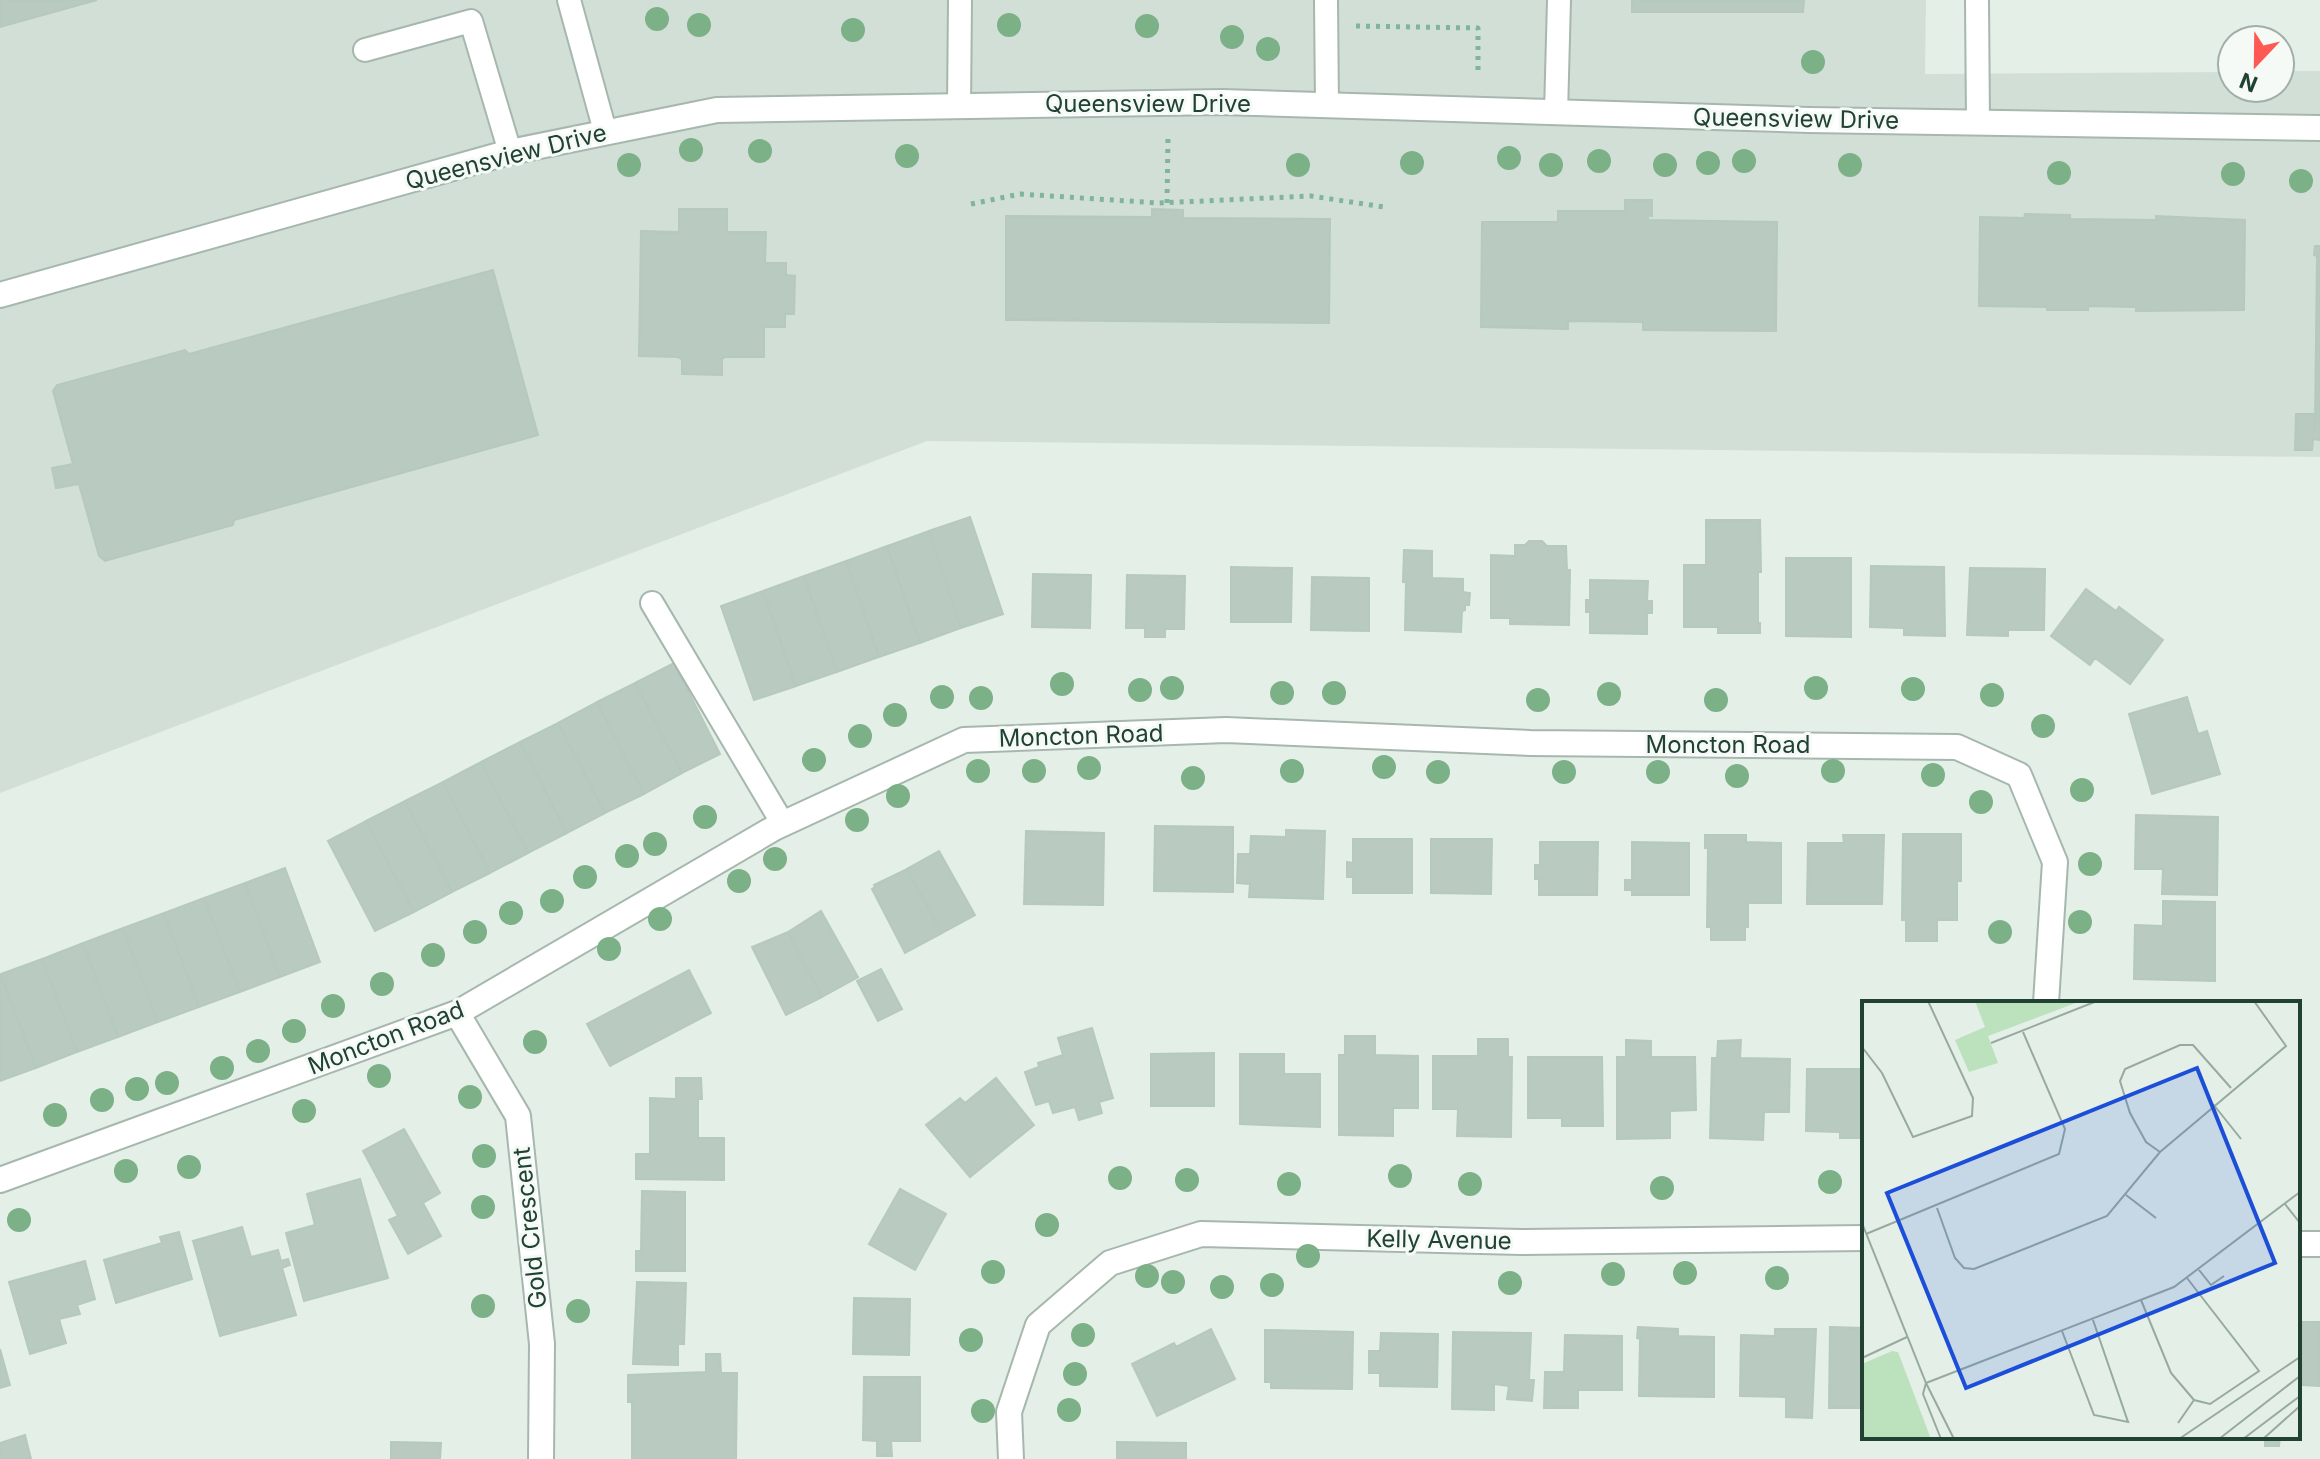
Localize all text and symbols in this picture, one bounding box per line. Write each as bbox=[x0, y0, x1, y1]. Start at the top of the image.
north arrow bbox=[2216, 24, 2296, 104]
text: N bbox=[2236, 67, 2261, 98]
street label: Queensview Drive bbox=[1045, 89, 1251, 118]
street label: Queensview Drive bbox=[1693, 102, 1899, 135]
street label: Queensview Drive bbox=[402, 118, 609, 196]
street label: Moncton Road bbox=[998, 718, 1164, 753]
street label: Moncton Road bbox=[1646, 730, 1810, 759]
street label: Moncton Road bbox=[304, 994, 468, 1081]
inset map bbox=[1862, 1001, 2300, 1439]
street label: Gold Crescent bbox=[507, 1146, 552, 1310]
street label: Kelly Avenue bbox=[1366, 1224, 1512, 1255]

